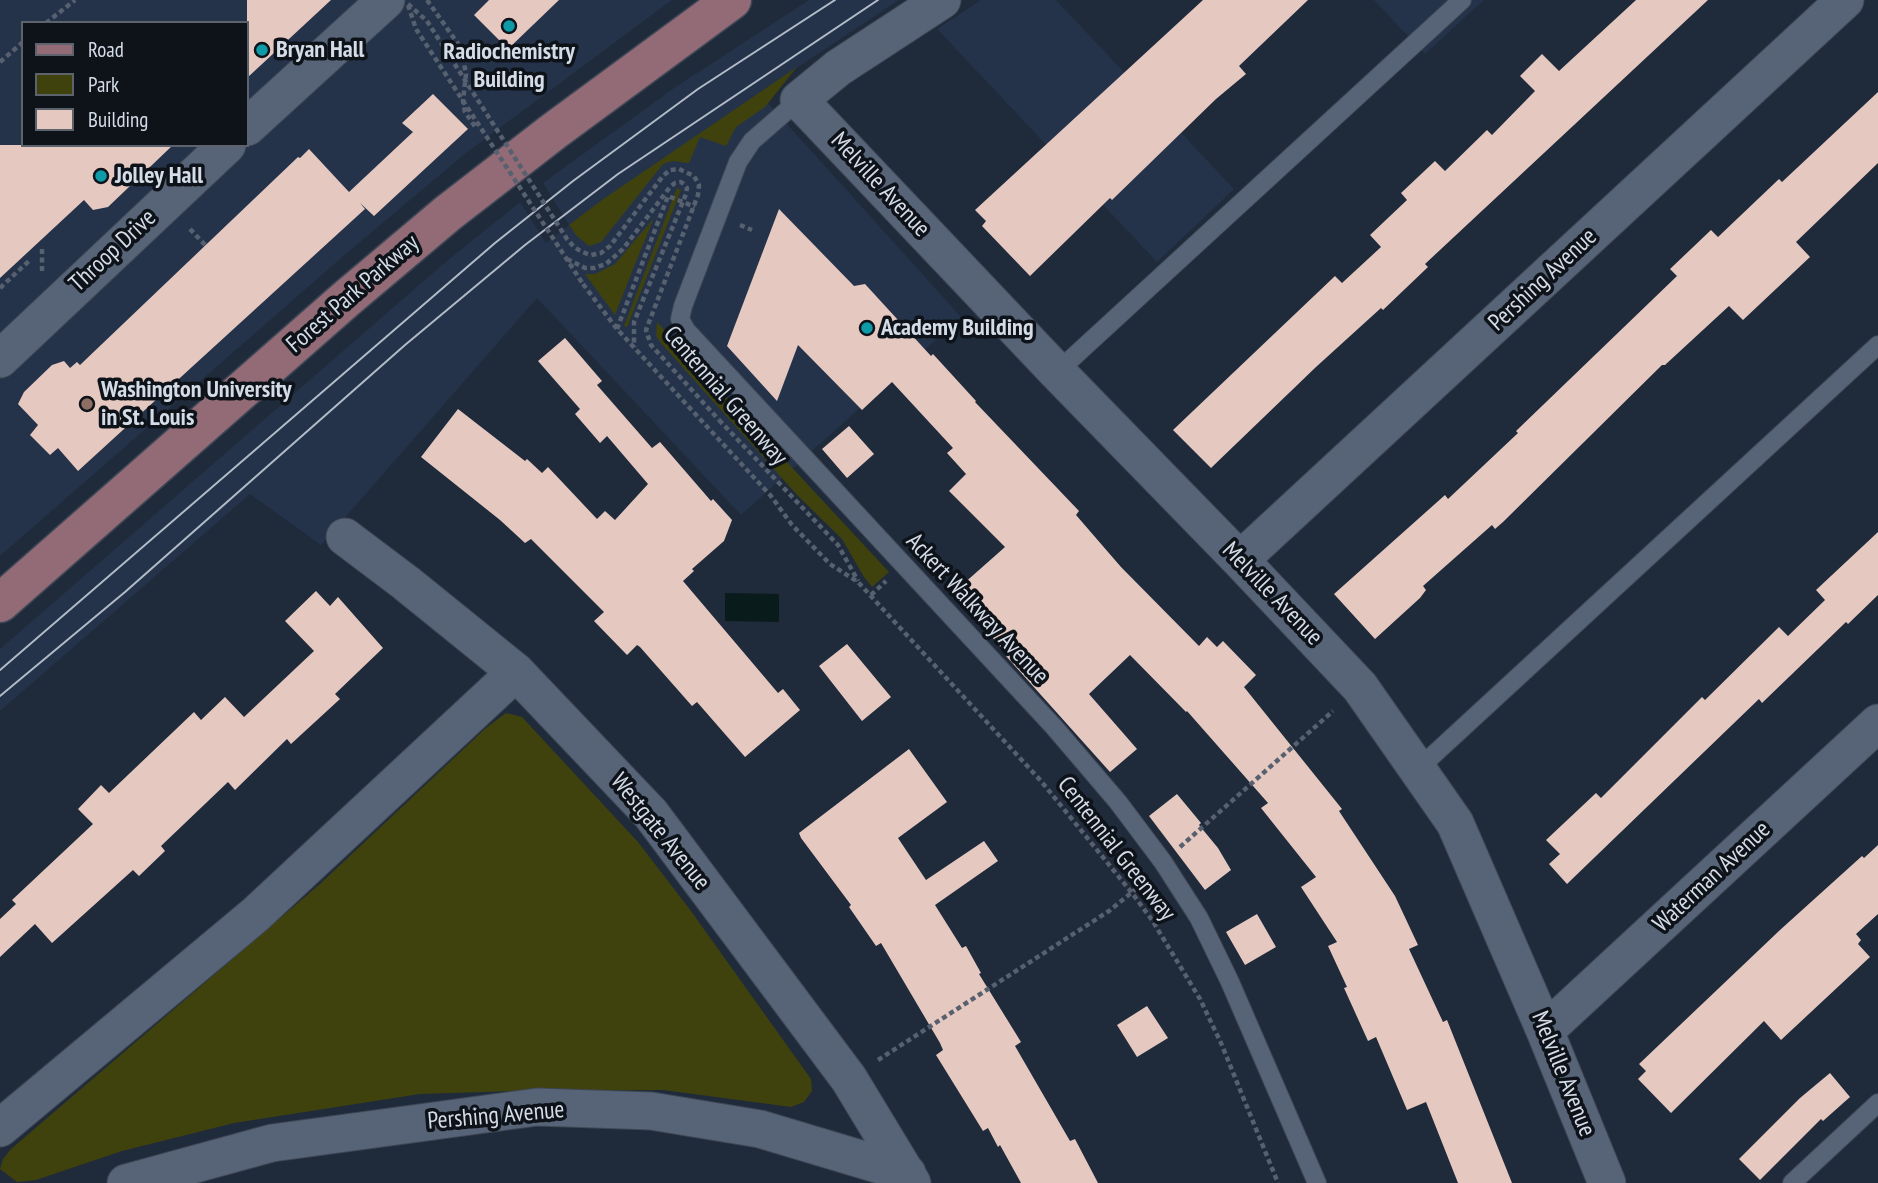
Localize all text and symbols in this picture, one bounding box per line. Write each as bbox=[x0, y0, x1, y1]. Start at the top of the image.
marker: Radiochemistry Building bbox=[501, 18, 517, 34]
legend bbox=[21, 21, 248, 147]
text: Road bbox=[88, 36, 124, 63]
place label: Bryan Hall bbox=[276, 36, 364, 64]
place label: Radiochemistry Building bbox=[443, 38, 575, 94]
marker: Bryan Hall bbox=[254, 42, 270, 58]
text: Park bbox=[88, 71, 119, 98]
text: Building bbox=[88, 106, 148, 133]
street label: Melville Avenue bbox=[824, 127, 936, 243]
place label: Jolley Hall bbox=[115, 162, 203, 190]
marker: Jolley Hall bbox=[93, 168, 109, 184]
street label: Throop Drive bbox=[64, 204, 162, 298]
street label: Pershing Avenue bbox=[1483, 223, 1603, 337]
street label: Forest Park Parkway bbox=[281, 229, 425, 359]
place label: Academy Building bbox=[881, 314, 1034, 342]
marker: Academy Building bbox=[859, 320, 875, 336]
street label: Centennial Greenway bbox=[657, 321, 793, 471]
place label: Washington University in St. Louis bbox=[101, 376, 292, 432]
marker: Washington University in St. Louis bbox=[79, 396, 95, 412]
street label: Ackert Walkway Avenue bbox=[900, 528, 1054, 690]
street label: Melville Avenue bbox=[1216, 536, 1328, 652]
street label: Westgate Avenue bbox=[604, 768, 716, 896]
street label: Centennial Greenway bbox=[1051, 771, 1181, 927]
street label: Waterman Avenue bbox=[1648, 816, 1776, 938]
street label: Melville Avenue bbox=[1525, 1007, 1601, 1141]
street label: Pershing Avenue bbox=[426, 1096, 566, 1136]

